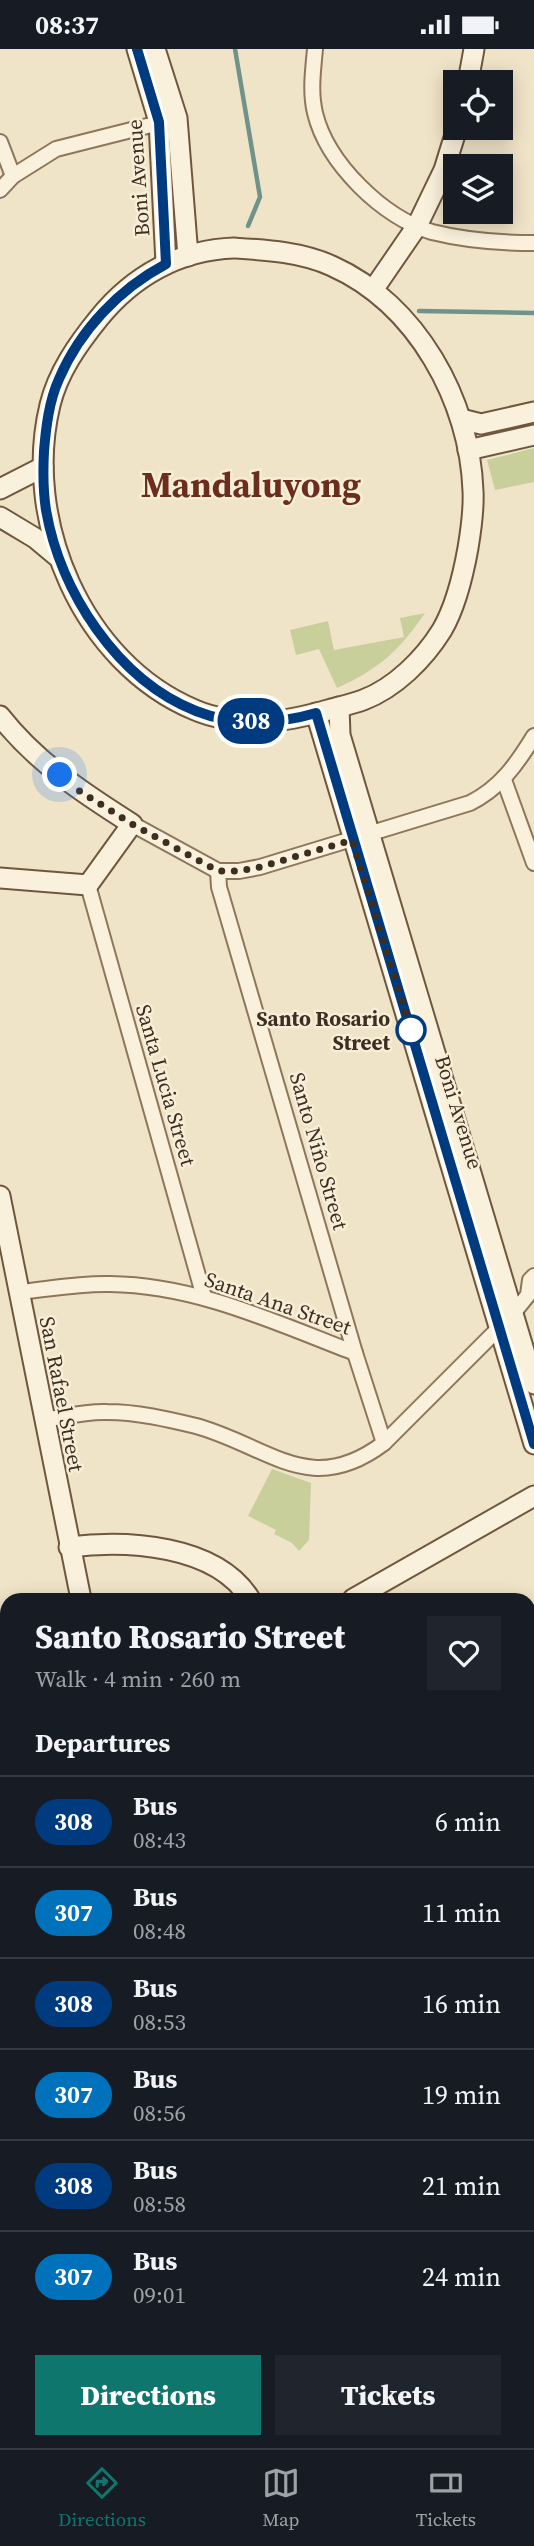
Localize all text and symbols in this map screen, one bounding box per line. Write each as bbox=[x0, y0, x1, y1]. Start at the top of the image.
text: 08:37 bbox=[35, 7, 99, 43]
map controls bbox=[443, 70, 513, 224]
button: locate bbox=[443, 70, 513, 140]
street label: Boni Avenue bbox=[119, 118, 157, 238]
button: layers bbox=[443, 154, 513, 224]
district label: Mandaluyong bbox=[141, 461, 361, 509]
line badge: 308 bbox=[211, 698, 291, 744]
text: 308 bbox=[231, 704, 271, 737]
your location bbox=[42, 757, 77, 792]
street label: Santa Lucia Street bbox=[129, 1001, 203, 1169]
place label: Santo Rosario Street bbox=[256, 1004, 390, 1057]
marker: Santo Rosario Street bbox=[396, 1015, 426, 1045]
street label: Boni Avenue bbox=[428, 1052, 490, 1172]
street label: Santo Niño Street bbox=[283, 1069, 355, 1233]
street label: Santa Ana Street bbox=[201, 1264, 355, 1342]
street label: San Rafael Street bbox=[33, 1314, 91, 1474]
text: Santo Rosario Street bbox=[35, 1614, 345, 1659]
button: heart bbox=[427, 1616, 501, 1690]
text: Walk · 4 min · 260 m bbox=[35, 1663, 241, 1695]
text: Departures bbox=[35, 1725, 170, 1761]
text: Bus bbox=[133, 1788, 177, 1824]
text: 6 min bbox=[435, 1804, 501, 1840]
text: 308 bbox=[54, 1805, 93, 1838]
text: 08:43 bbox=[133, 1824, 186, 1856]
text: Bus bbox=[133, 1879, 177, 1915]
text: 11 min bbox=[422, 1895, 501, 1931]
text: 307 bbox=[54, 1896, 93, 1929]
text: 08:48 bbox=[133, 1915, 186, 1947]
text: Bus bbox=[133, 1970, 177, 2006]
text: 16 min bbox=[422, 1986, 501, 2022]
text: 308 bbox=[54, 1987, 93, 2020]
text: 08:53 bbox=[133, 2006, 186, 2038]
text: Bus bbox=[133, 2061, 177, 2097]
text: 19 min bbox=[422, 2077, 501, 2113]
text: 307 bbox=[54, 2078, 93, 2111]
text: 08:56 bbox=[133, 2097, 186, 2129]
text: Bus bbox=[133, 2152, 177, 2188]
text: 21 min bbox=[422, 2168, 501, 2204]
text: 308 bbox=[54, 2169, 93, 2202]
text: 08:58 bbox=[133, 2188, 186, 2220]
text: Bus bbox=[133, 2243, 177, 2279]
text: 24 min bbox=[422, 2259, 501, 2295]
text: 307 bbox=[54, 2260, 93, 2293]
text: 09:01 bbox=[133, 2279, 186, 2311]
button: Directions bbox=[35, 2355, 261, 2435]
button: Tickets bbox=[275, 2355, 501, 2435]
tab: Directions bbox=[58, 2464, 146, 2532]
tab: Map bbox=[262, 2464, 300, 2532]
tab: Tickets bbox=[416, 2464, 476, 2532]

